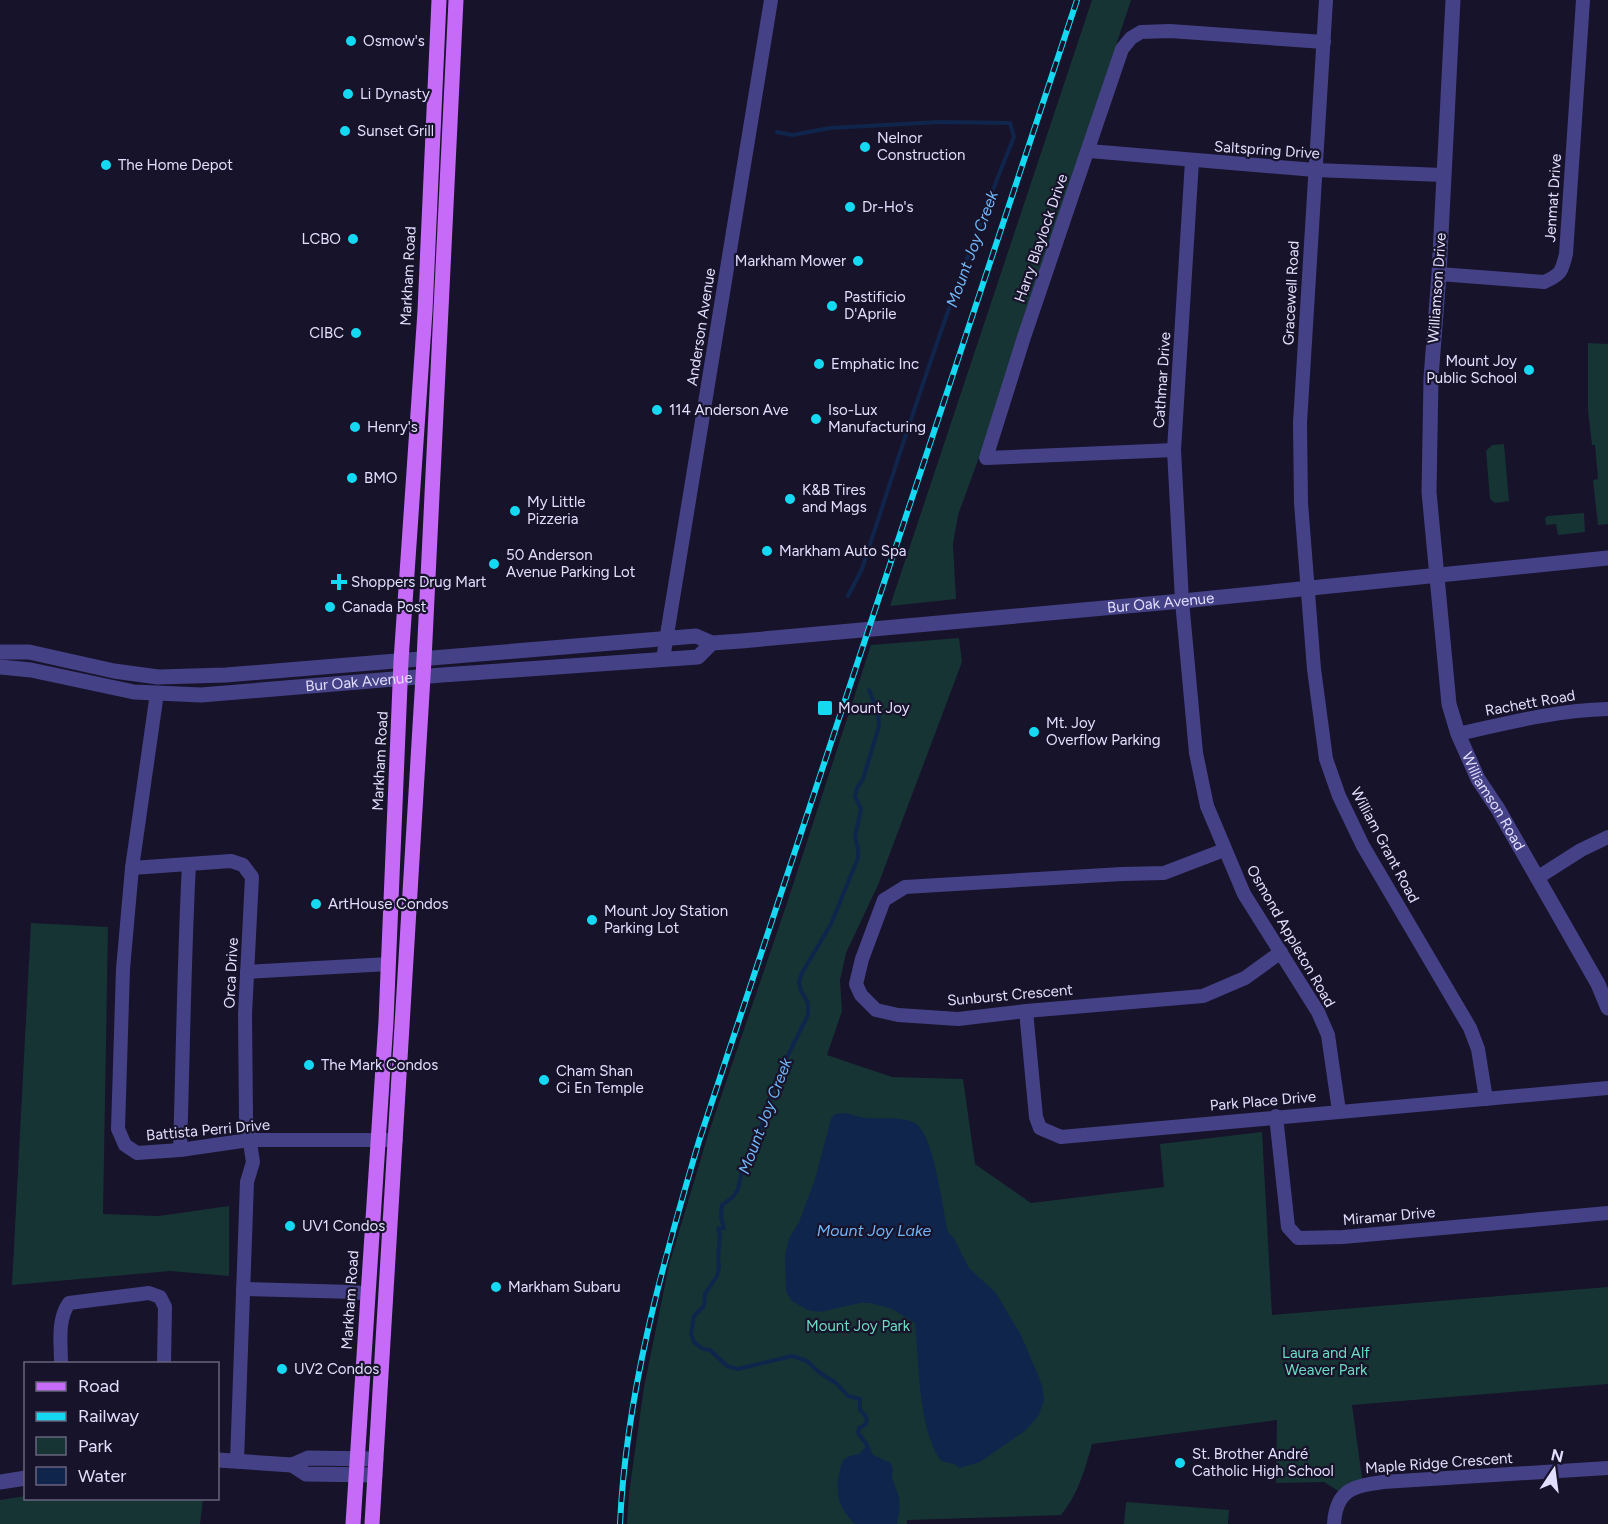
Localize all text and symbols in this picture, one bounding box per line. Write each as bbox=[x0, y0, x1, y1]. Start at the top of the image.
place label: Osmow's bbox=[363, 32, 425, 50]
marker: Osmow's bbox=[344, 34, 358, 48]
place label: Li Dynasty bbox=[360, 85, 430, 103]
marker: Li Dynasty bbox=[341, 87, 355, 101]
place label: Sunset Grill bbox=[357, 122, 434, 140]
marker: Sunset Grill bbox=[338, 124, 352, 138]
place label: Nelnor Construction bbox=[877, 129, 965, 164]
street label: Saltspring Drive bbox=[1214, 137, 1320, 163]
marker: Nelnor Construction bbox=[858, 140, 872, 154]
street label: Jenmat Drive bbox=[1541, 153, 1565, 243]
place label: The Home Depot bbox=[118, 156, 233, 174]
marker: The Home Depot bbox=[99, 158, 113, 172]
street label: Harry Blaylock Drive bbox=[1011, 172, 1071, 304]
water label: Mount Joy Creek bbox=[942, 187, 1002, 310]
place label: Dr-Ho's bbox=[862, 198, 914, 216]
marker: Dr-Ho's bbox=[843, 200, 857, 214]
street label: Markham Road bbox=[396, 226, 420, 326]
place label: LCBO bbox=[302, 230, 341, 248]
marker: LCBO bbox=[346, 232, 360, 246]
street label: Williamson Drive bbox=[1424, 232, 1450, 344]
street label: Gracewell Road bbox=[1279, 240, 1303, 346]
place label: Markham Mower bbox=[735, 252, 846, 270]
marker: Markham Mower bbox=[851, 254, 865, 268]
street label: Anderson Avenue bbox=[683, 267, 719, 387]
place label: Pastificio D'Aprile bbox=[844, 288, 906, 323]
marker: Pastificio D'Aprile bbox=[825, 299, 839, 313]
place label: CIBC bbox=[309, 324, 344, 342]
marker: CIBC bbox=[349, 326, 363, 340]
street label: Cathmar Drive bbox=[1150, 331, 1174, 429]
place label: Mount Joy Public School bbox=[1426, 352, 1517, 387]
place label: Emphatic Inc bbox=[831, 355, 919, 373]
marker: Emphatic Inc bbox=[812, 357, 826, 371]
marker: Mount Joy Public School bbox=[1522, 363, 1536, 377]
place label: 114 Anderson Ave bbox=[669, 401, 789, 419]
place label: Iso-Lux Manufacturing bbox=[828, 401, 926, 436]
marker: 114 Anderson Ave bbox=[650, 403, 664, 417]
marker: Iso-Lux Manufacturing bbox=[809, 412, 823, 426]
place label: Henry's bbox=[367, 418, 418, 436]
marker: Henry's bbox=[348, 420, 362, 434]
place label: BMO bbox=[364, 469, 398, 487]
marker: BMO bbox=[345, 471, 359, 485]
place label: K&B Tires and Mags bbox=[802, 481, 867, 516]
marker: K&B Tires and Mags bbox=[783, 492, 797, 506]
place label: My Little Pizzeria bbox=[527, 493, 585, 528]
marker: My Little Pizzeria bbox=[508, 504, 522, 518]
place label: Markham Auto Spa bbox=[779, 542, 906, 560]
marker: Markham Auto Spa bbox=[760, 544, 774, 558]
place label: 50 Anderson Avenue Parking Lot bbox=[506, 546, 636, 581]
marker: 50 Anderson Avenue Parking Lot bbox=[487, 557, 501, 571]
place label: Shoppers Drug Mart bbox=[351, 573, 487, 591]
marker: Shoppers Drug Mart bbox=[332, 575, 346, 589]
street label: Bur Oak Avenue bbox=[1106, 589, 1215, 617]
place label: Canada Post bbox=[342, 598, 427, 616]
marker: Canada Post bbox=[323, 600, 337, 614]
street label: Bur Oak Avenue bbox=[305, 668, 413, 695]
street label: Rachett Road bbox=[1483, 686, 1577, 720]
marker: Mount Joy bbox=[816, 699, 834, 717]
place label: Mount Joy bbox=[838, 699, 910, 717]
street label: Markham Road bbox=[368, 711, 392, 811]
place label: Mt. Joy Overflow Parking bbox=[1046, 714, 1161, 749]
marker: Mt. Joy Overflow Parking bbox=[1027, 725, 1041, 739]
street label: Williamson Road bbox=[1458, 749, 1529, 854]
street label: William Grant Road bbox=[1347, 784, 1423, 906]
street label: Osmond Appleton Road bbox=[1243, 862, 1339, 1010]
place label: ArtHouse Condos bbox=[328, 895, 448, 913]
marker: ArtHouse Condos bbox=[309, 897, 323, 911]
place label: Mount Joy Station Parking Lot bbox=[604, 902, 728, 937]
marker: Mount Joy Station Parking Lot bbox=[585, 913, 599, 927]
street label: Orca Drive bbox=[220, 937, 242, 1009]
street label: Sunburst Crescent bbox=[946, 981, 1074, 1009]
water label: Mount Joy Creek bbox=[734, 1054, 796, 1177]
place label: The Mark Condos bbox=[321, 1056, 438, 1074]
marker: The Mark Condos bbox=[302, 1058, 316, 1072]
place label: Cham Shan Ci En Temple bbox=[556, 1062, 644, 1097]
marker: Cham Shan Ci En Temple bbox=[537, 1073, 551, 1087]
street label: Park Place Drive bbox=[1209, 1087, 1317, 1115]
street label: Battista Perri Drive bbox=[145, 1116, 271, 1144]
street label: Miramar Drive bbox=[1342, 1203, 1436, 1229]
place label: UV1 Condos bbox=[302, 1217, 385, 1235]
marker: UV1 Condos bbox=[283, 1219, 297, 1233]
water label: Mount Joy Lake bbox=[817, 1221, 932, 1240]
street label: Markham Road bbox=[338, 1250, 362, 1350]
place label: Markham Subaru bbox=[508, 1278, 621, 1296]
marker: Markham Subaru bbox=[489, 1280, 503, 1294]
park label: Mount Joy Park bbox=[806, 1317, 911, 1335]
park label: Laura and Alf Weaver Park bbox=[1282, 1344, 1370, 1379]
place label: UV2 Condos bbox=[294, 1360, 379, 1378]
legend bbox=[24, 1362, 219, 1500]
marker: UV2 Condos bbox=[275, 1362, 289, 1376]
text: Road bbox=[78, 1375, 119, 1397]
text: Railway bbox=[78, 1405, 140, 1427]
text: Park bbox=[78, 1435, 113, 1457]
north arrow bbox=[1524, 1440, 1584, 1500]
place label: St. Brother André Catholic High School bbox=[1192, 1445, 1334, 1480]
text: N bbox=[1549, 1445, 1565, 1467]
street label: Maple Ridge Crescent bbox=[1364, 1449, 1514, 1477]
marker: St. Brother André Catholic High School bbox=[1173, 1456, 1187, 1470]
text: Water bbox=[78, 1465, 126, 1487]

